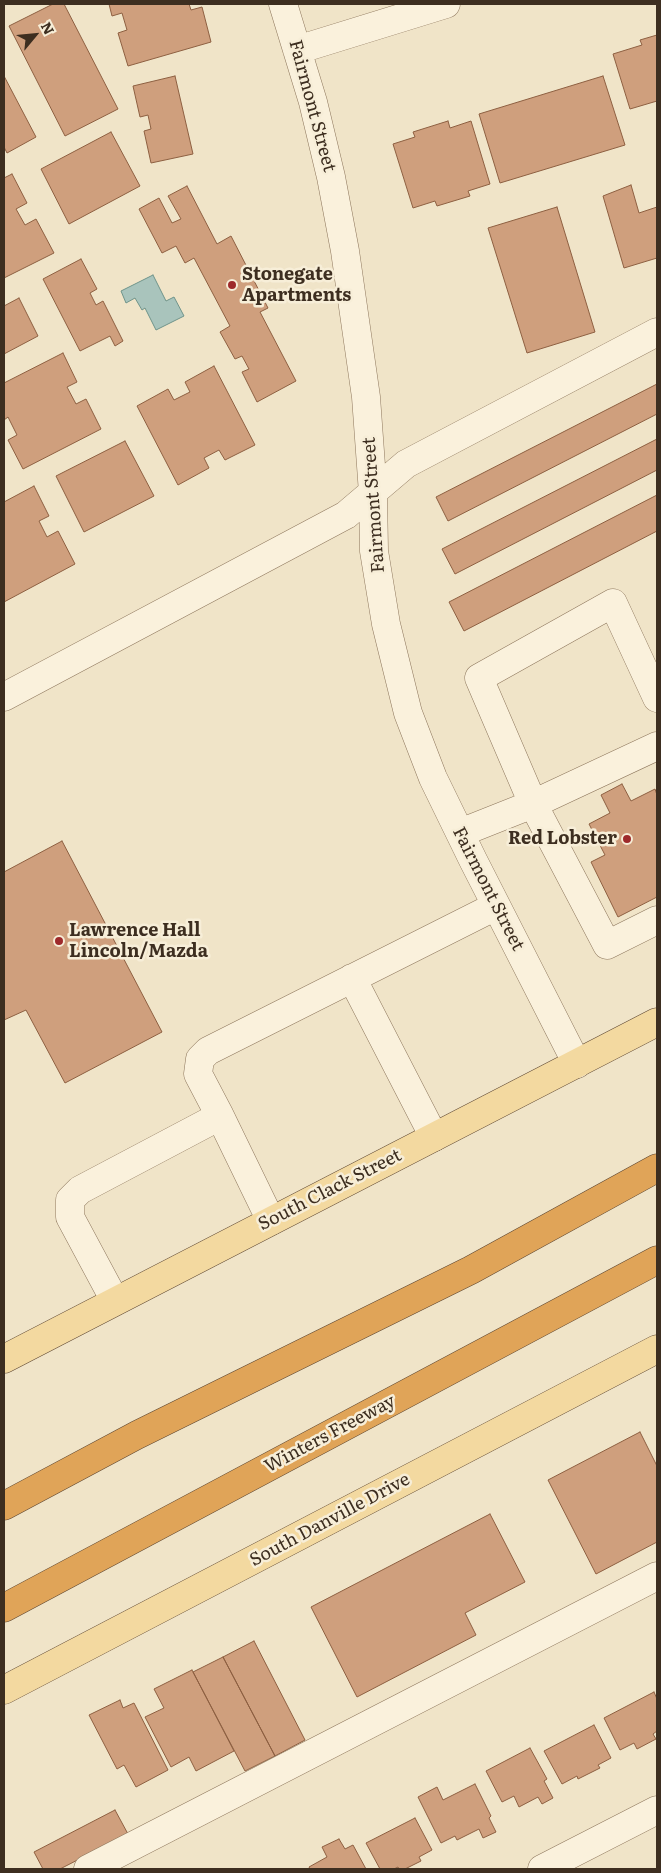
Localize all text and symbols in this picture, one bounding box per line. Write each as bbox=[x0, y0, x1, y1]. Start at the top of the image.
north arrow bbox=[10, 10, 60, 60]
text: N bbox=[37, 18, 60, 38]
street label: Fairmont Street bbox=[284, 38, 340, 174]
place label: Stonegate Apartments bbox=[242, 264, 351, 306]
marker: Stonegate Apartments bbox=[226, 279, 238, 291]
street label: Fairmont Street bbox=[358, 436, 390, 574]
street label: Fairmont Street bbox=[447, 823, 529, 955]
place label: Red Lobster bbox=[508, 828, 617, 850]
marker: Red Lobster bbox=[621, 833, 633, 845]
place label: Lawrence Hall Lincoln/Mazda bbox=[69, 920, 208, 962]
marker: Lawrence Hall Lincoln/Mazda bbox=[53, 935, 65, 947]
street label: South Clack Street bbox=[255, 1145, 405, 1235]
street label: Winters Freeway bbox=[261, 1390, 399, 1478]
street label: South Danville Drive bbox=[246, 1469, 414, 1571]

